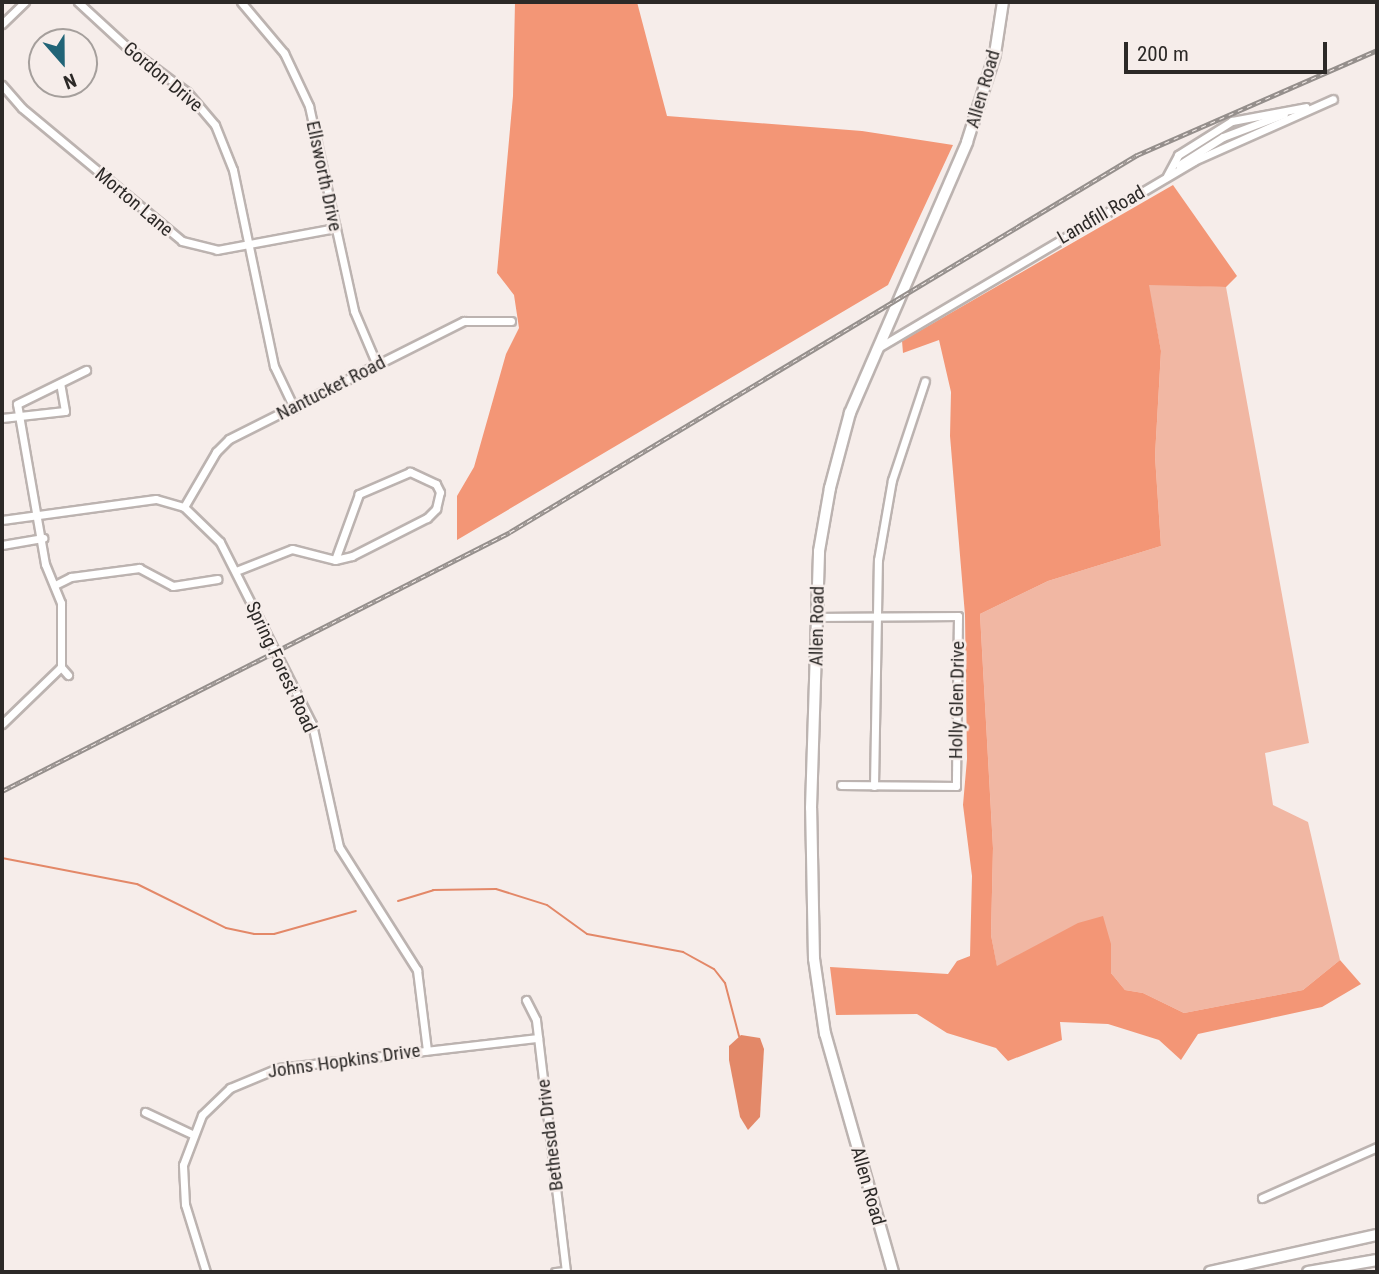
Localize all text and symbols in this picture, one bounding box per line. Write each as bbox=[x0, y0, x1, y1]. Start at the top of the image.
north arrow bbox=[28, 28, 98, 98]
scale bar bbox=[1127, 28, 1330, 72]
street label: Gordon Drive bbox=[119, 37, 207, 117]
text: 200 m bbox=[1137, 42, 1189, 66]
street label: Allen Road bbox=[961, 47, 1005, 131]
text: N bbox=[60, 68, 80, 94]
street label: Ellsworth Drive bbox=[301, 119, 347, 233]
street label: Morton Lane bbox=[90, 163, 178, 241]
street label: Landfill Road bbox=[1053, 181, 1149, 249]
street label: Nantucket Road bbox=[273, 351, 389, 425]
street label: Allen Road bbox=[805, 586, 829, 666]
street label: Spring Forest Road bbox=[241, 598, 321, 736]
street label: Holly Glen Drive bbox=[945, 641, 969, 759]
street label: Johns Hopkins Drive bbox=[266, 1039, 422, 1083]
street label: Bethesda Drive bbox=[532, 1078, 568, 1192]
street label: Allen Road bbox=[846, 1144, 890, 1228]

